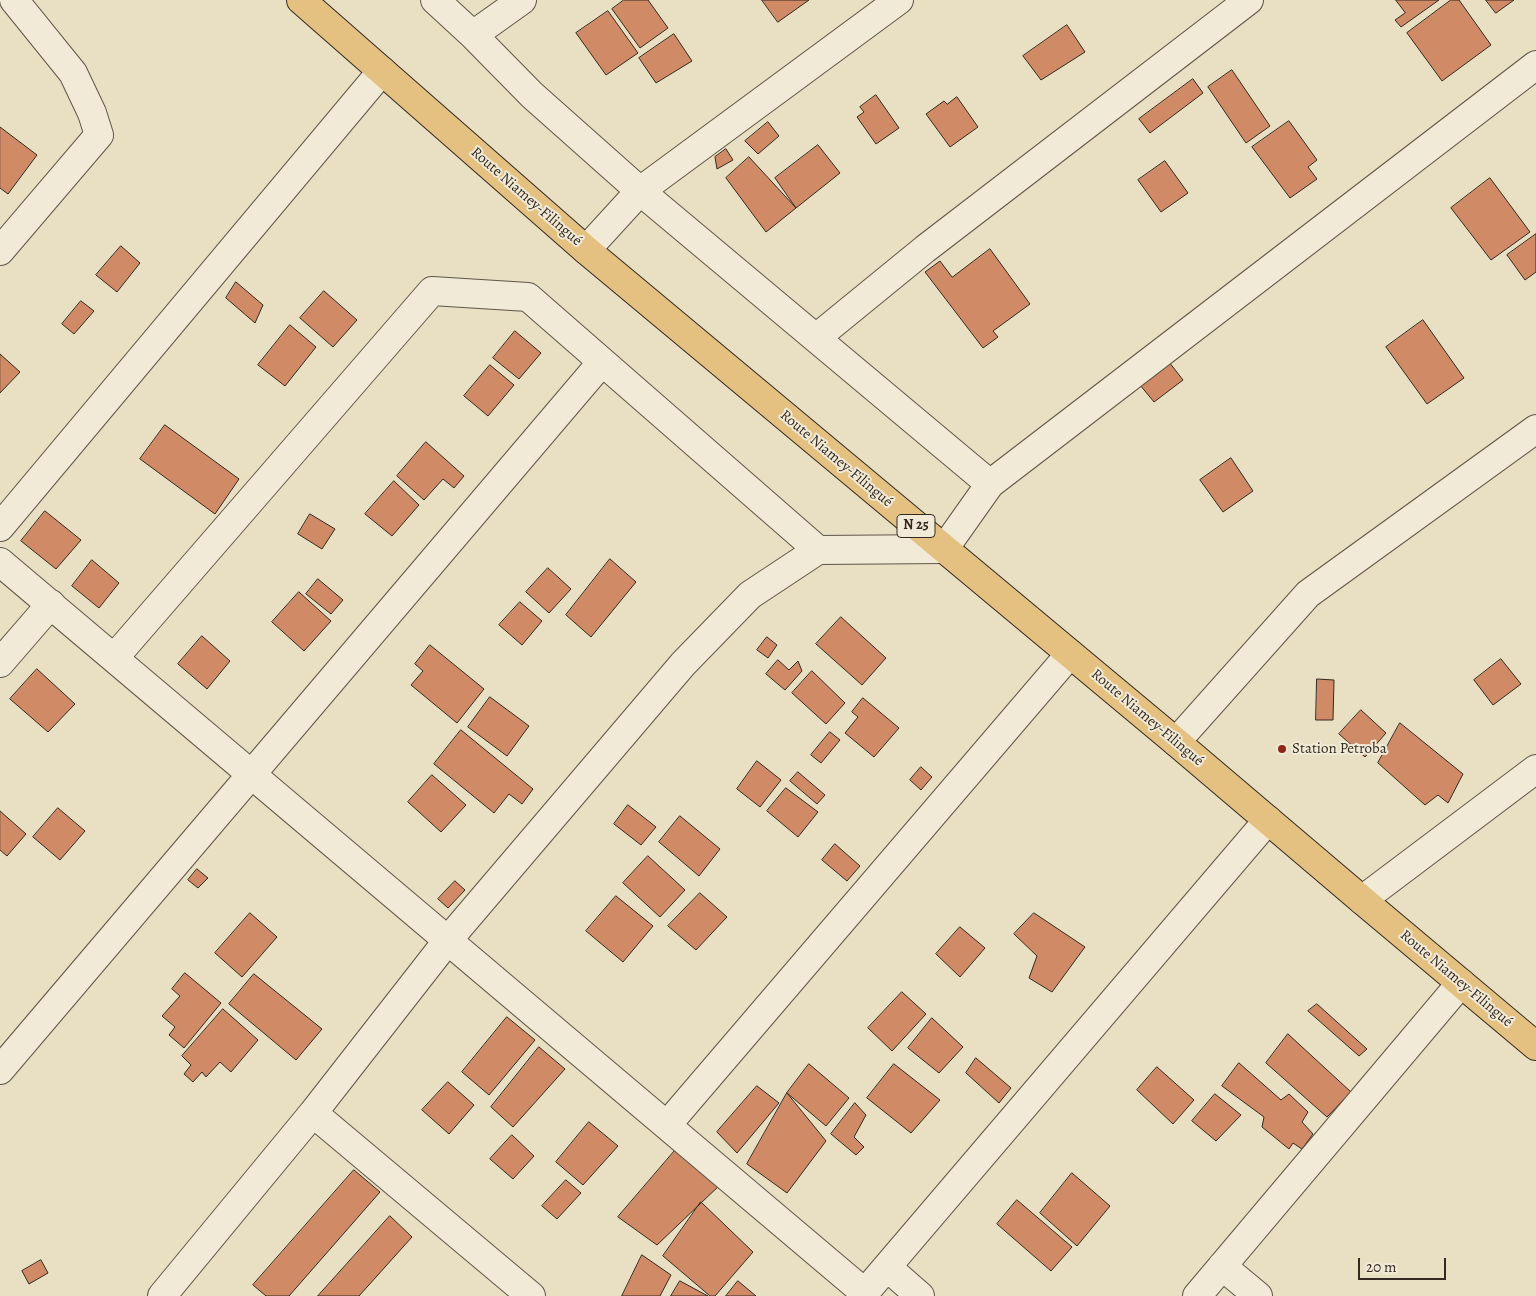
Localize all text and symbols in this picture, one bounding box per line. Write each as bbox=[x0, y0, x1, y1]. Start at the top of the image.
street label: Route Niamey-Filingué bbox=[467, 144, 585, 250]
street label: Route Niamey-Filingué bbox=[776, 407, 896, 511]
road number: N 25 bbox=[897, 514, 935, 538]
street label: Route Niamey-Filingué bbox=[1087, 666, 1207, 770]
place label: Station Petroba bbox=[1292, 740, 1387, 758]
marker: Station Petroba bbox=[1276, 743, 1288, 755]
street label: Route Niamey-Filingué bbox=[1396, 927, 1516, 1031]
scale bar bbox=[1361, 1248, 1448, 1280]
text: 20 m bbox=[1366, 1257, 1397, 1277]

